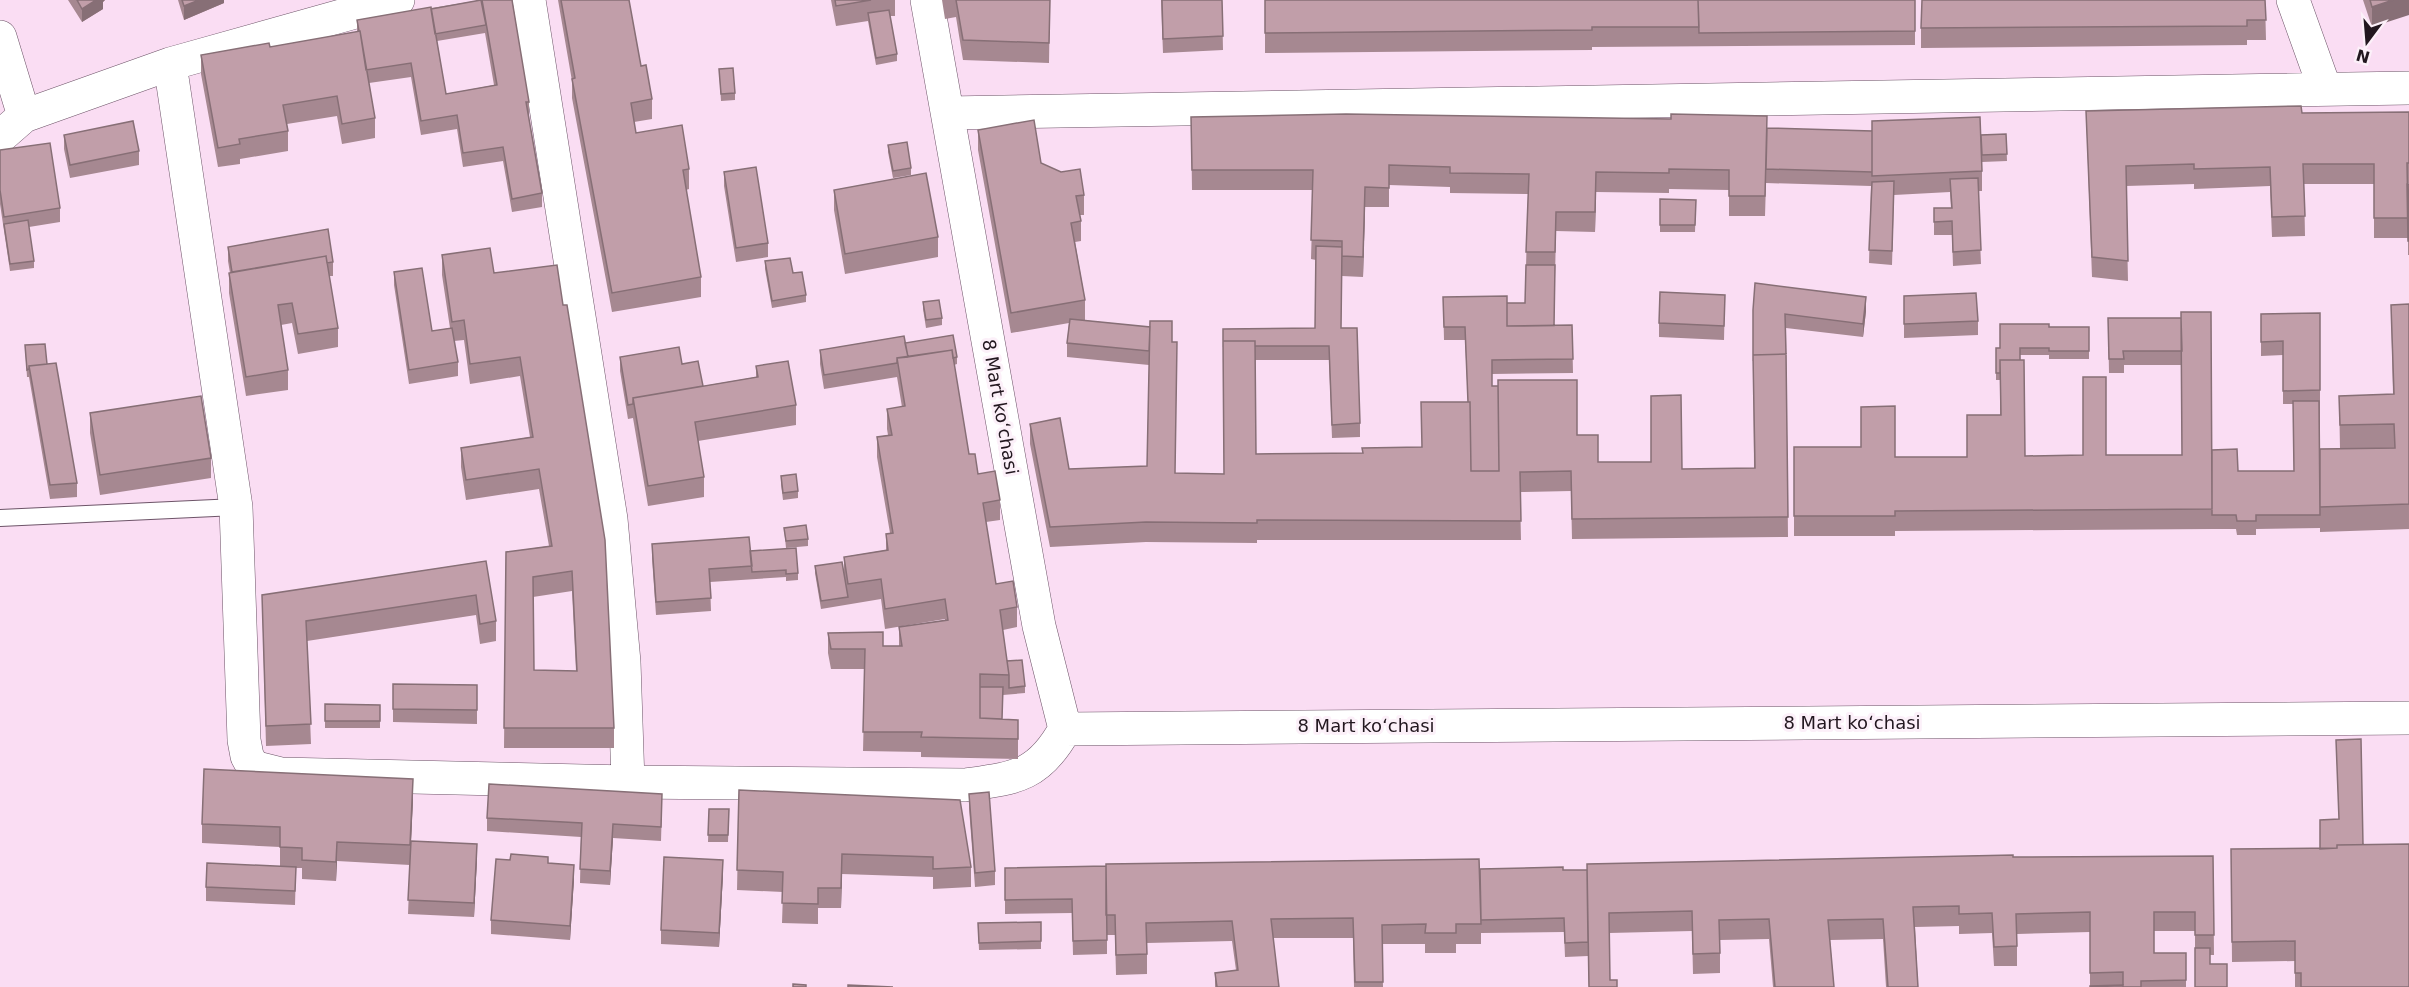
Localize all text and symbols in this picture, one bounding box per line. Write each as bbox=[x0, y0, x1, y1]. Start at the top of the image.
north arrow bbox=[2337, 12, 2397, 72]
text: N bbox=[2354, 45, 2372, 67]
street label: 8 Mart koʻchasi bbox=[978, 338, 1023, 476]
street label: 8 Mart koʻchasi bbox=[1783, 712, 1921, 733]
street label: 8 Mart koʻchasi bbox=[1297, 715, 1435, 736]

